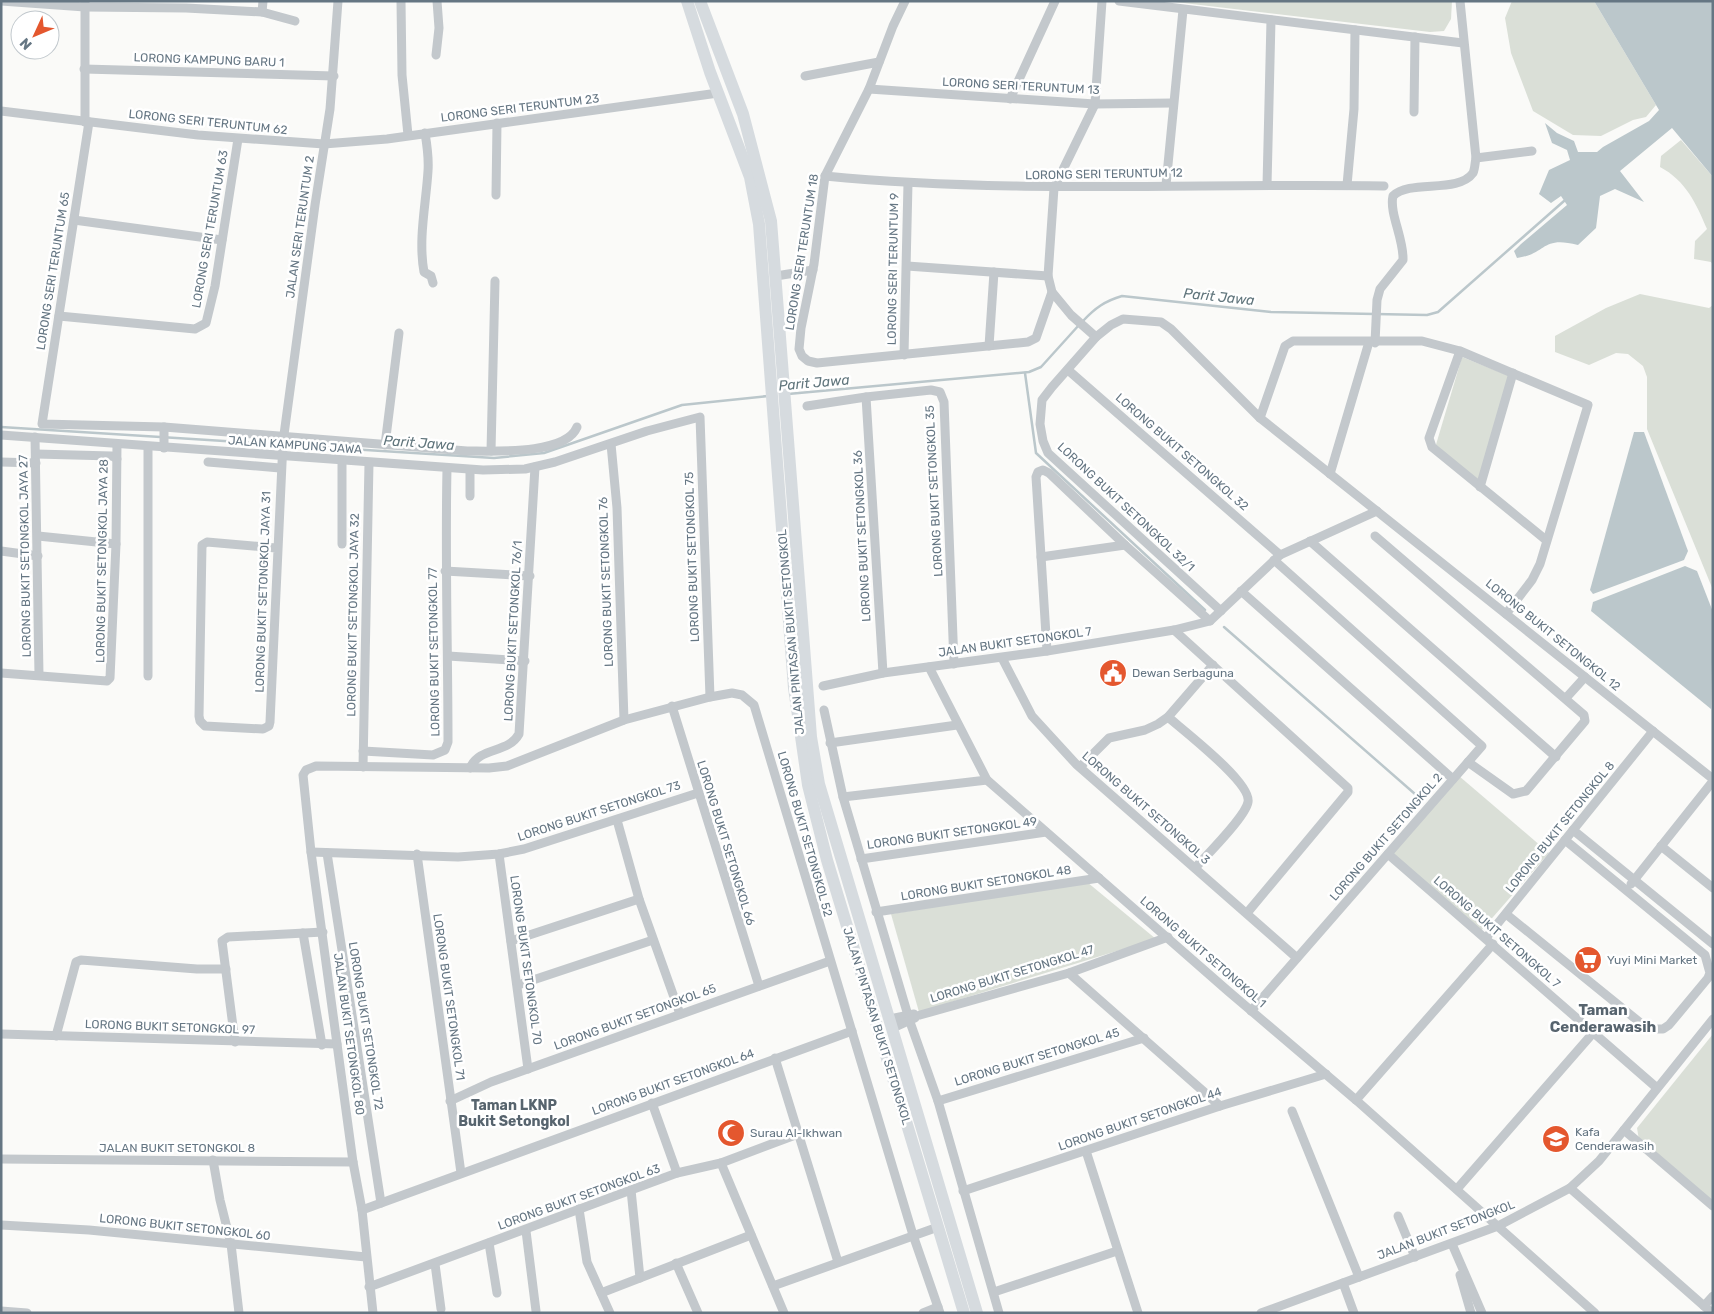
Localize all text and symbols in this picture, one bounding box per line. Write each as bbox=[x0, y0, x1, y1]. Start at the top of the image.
north arrow bbox=[10, 10, 60, 60]
text: N bbox=[16, 34, 36, 53]
street label: LORONG KAMPUNG BARU 1 bbox=[133, 50, 285, 70]
street label: LORONG SERI TERUNTUM 13 bbox=[942, 75, 1100, 97]
street label: LORONG SERI TERUNTUM 23 bbox=[440, 91, 600, 125]
street label: LORONG SERI TERUNTUM 62 bbox=[128, 107, 288, 137]
street label: LORONG SERI TERUNTUM 63 bbox=[189, 149, 231, 309]
street label: JALAN SERI TERUNTUM 2 bbox=[283, 155, 317, 299]
street label: LORONG SERI TERUNTUM 12 bbox=[1025, 166, 1183, 182]
street label: LORONG SERI TERUNTUM 18 bbox=[783, 173, 821, 331]
street label: LORONG SERI TERUNTUM 65 bbox=[34, 191, 72, 351]
street label: LORONG SERI TERUNTUM 9 bbox=[885, 193, 901, 345]
water label: Parit Jawa bbox=[1183, 285, 1255, 309]
water label: Parit Jawa bbox=[778, 371, 850, 395]
street label: LORONG BUKIT SETONGKOL 32 bbox=[1113, 391, 1251, 513]
street label: LORONG BUKIT SETONGKOL 35 bbox=[923, 405, 945, 577]
water label: Parit Jawa bbox=[383, 432, 455, 454]
street label: JALAN KAMPUNG JAWA bbox=[227, 433, 363, 457]
street label: LORONG BUKIT SETONGKOL 32/1 bbox=[1055, 440, 1197, 574]
street label: LORONG BUKIT SETONGKOL 36 bbox=[851, 450, 873, 622]
street label: LORONG BUKIT SETONGKOL JAYA 27 bbox=[16, 455, 34, 657]
street label: LORONG BUKIT SETONGKOL JAYA 28 bbox=[93, 459, 111, 663]
street label: LORONG BUKIT SETONGKOL 75 bbox=[682, 472, 702, 642]
street label: LORONG BUKIT SETONGKOL JAYA 31 bbox=[252, 491, 274, 693]
street label: LORONG BUKIT SETONGKOL 76 bbox=[596, 497, 616, 667]
street label: LORONG BUKIT SETONGKOL JAYA 32 bbox=[344, 513, 362, 717]
street label: JALAN PINTASAN BUKIT SETONGKOL bbox=[775, 529, 807, 735]
street label: LORONG BUKIT SETONGKOL 76/1 bbox=[501, 540, 525, 722]
street label: LORONG BUKIT SETONGKOL 77 bbox=[426, 567, 442, 737]
street label: LORONG BUKIT SETONGKOL 12 bbox=[1483, 576, 1623, 694]
street label: JALAN BUKIT SETONGKOL 7 bbox=[937, 624, 1093, 660]
public building icon: Dewan Serbaguna bbox=[1098, 658, 1128, 688]
place label: Dewan Serbaguna bbox=[1132, 666, 1234, 680]
street label: LORONG BUKIT SETONGKOL 3 bbox=[1079, 749, 1213, 867]
street label: LORONG BUKIT SETONGKOL 52 bbox=[775, 750, 835, 918]
street label: LORONG BUKIT SETONGKOL 66 bbox=[694, 759, 758, 927]
street label: LORONG BUKIT SETONGKOL 8 bbox=[1503, 759, 1617, 895]
street label: LORONG BUKIT SETONGKOL 2 bbox=[1327, 770, 1445, 904]
street label: LORONG BUKIT SETONGKOL 73 bbox=[516, 778, 682, 844]
street label: LORONG BUKIT SETONGKOL 49 bbox=[866, 814, 1038, 852]
street label: LORONG BUKIT SETONGKOL 48 bbox=[900, 863, 1072, 903]
street label: LORONG BUKIT SETONGKOL 7 bbox=[1431, 873, 1563, 991]
street label: LORONG BUKIT SETONGKOL 70 bbox=[507, 874, 545, 1046]
street label: LORONG BUKIT SETONGKOL 1 bbox=[1137, 893, 1269, 1011]
street label: LORONG BUKIT SETONGKOL 71 bbox=[430, 913, 468, 1081]
street label: JALAN PINTASAN BUKIT SETONGKOL bbox=[840, 926, 914, 1127]
street label: LORONG BUKIT SETONGKOL 72 bbox=[346, 941, 386, 1111]
street label: LORONG BUKIT SETONGKOL 47 bbox=[928, 942, 1096, 1006]
supermarket icon: Yuyi Mini Market bbox=[1573, 945, 1603, 975]
street label: JALAN BUKIT SETONGKOL 80 bbox=[331, 952, 367, 1116]
place label: Yuyi Mini Market bbox=[1607, 953, 1698, 967]
street label: LORONG BUKIT SETONGKOL 65 bbox=[552, 981, 718, 1053]
district label: Taman Cenderawasih bbox=[1550, 1001, 1656, 1036]
street label: LORONG BUKIT SETONGKOL 97 bbox=[85, 1017, 255, 1037]
street label: LORONG BUKIT SETONGKOL 45 bbox=[953, 1025, 1121, 1089]
street label: LORONG BUKIT SETONGKOL 64 bbox=[590, 1046, 757, 1118]
street label: LORONG BUKIT SETONGKOL 44 bbox=[1056, 1084, 1224, 1154]
district label: Taman LKNP Bukit Setongkol bbox=[458, 1097, 570, 1130]
mosque icon: Surau Al-Ikhwan bbox=[716, 1118, 746, 1148]
school or university icon: Kafa Cenderawasih bbox=[1541, 1124, 1571, 1154]
place label: Kafa Cenderawasih bbox=[1575, 1125, 1654, 1153]
place label: Surau Al-Ikhwan bbox=[750, 1126, 842, 1140]
street label: JALAN BUKIT SETONGKOL 8 bbox=[99, 1141, 255, 1155]
street label: LORONG BUKIT SETONGKOL 63 bbox=[496, 1161, 662, 1233]
street label: JALAN BUKIT SETONGKOL bbox=[1375, 1197, 1517, 1263]
street label: LORONG BUKIT SETONGKOL 60 bbox=[99, 1211, 271, 1243]

